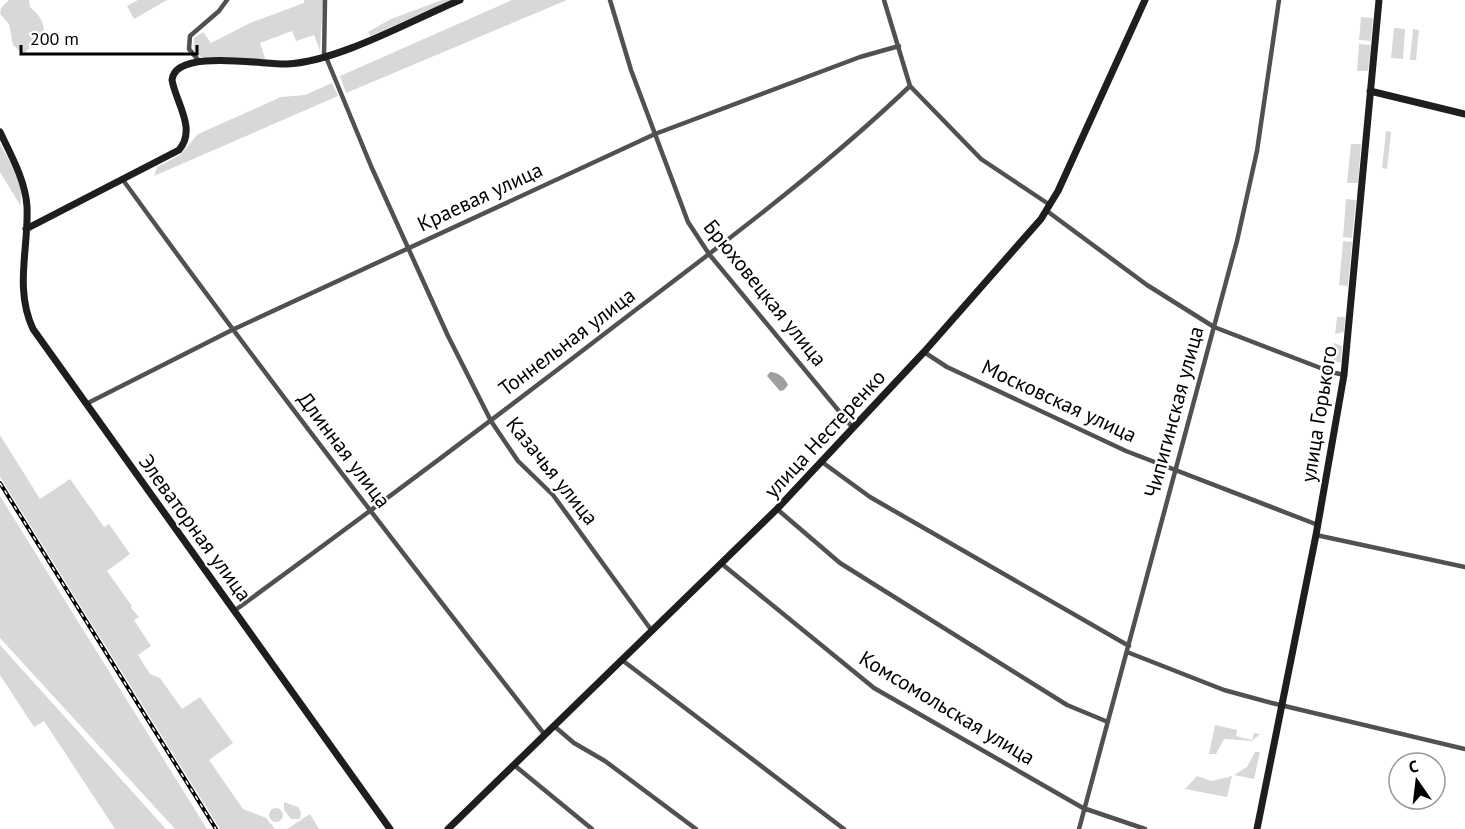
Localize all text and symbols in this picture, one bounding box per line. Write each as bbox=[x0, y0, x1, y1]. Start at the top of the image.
scale bar bbox=[21, 18, 196, 56]
text: 200 m bbox=[30, 27, 79, 50]
street label: Краевая улица bbox=[413, 156, 547, 237]
street label: Брюховецкая улица bbox=[698, 214, 833, 372]
street label: Тоннельная улица bbox=[493, 281, 640, 402]
street label: Чипигинская улица bbox=[1138, 323, 1209, 501]
street label: улица Горького bbox=[1294, 344, 1343, 484]
street label: Московская улица bbox=[977, 353, 1141, 448]
street label: улица Нестеренко bbox=[758, 364, 891, 504]
street label: Длинная улица bbox=[292, 386, 397, 513]
street label: Казачья улица bbox=[500, 411, 604, 530]
street label: Элеваторная улица bbox=[133, 449, 258, 606]
street label: Комсомольская улица bbox=[855, 644, 1040, 771]
north arrow bbox=[1387, 751, 1447, 811]
text: С bbox=[1407, 756, 1420, 777]

